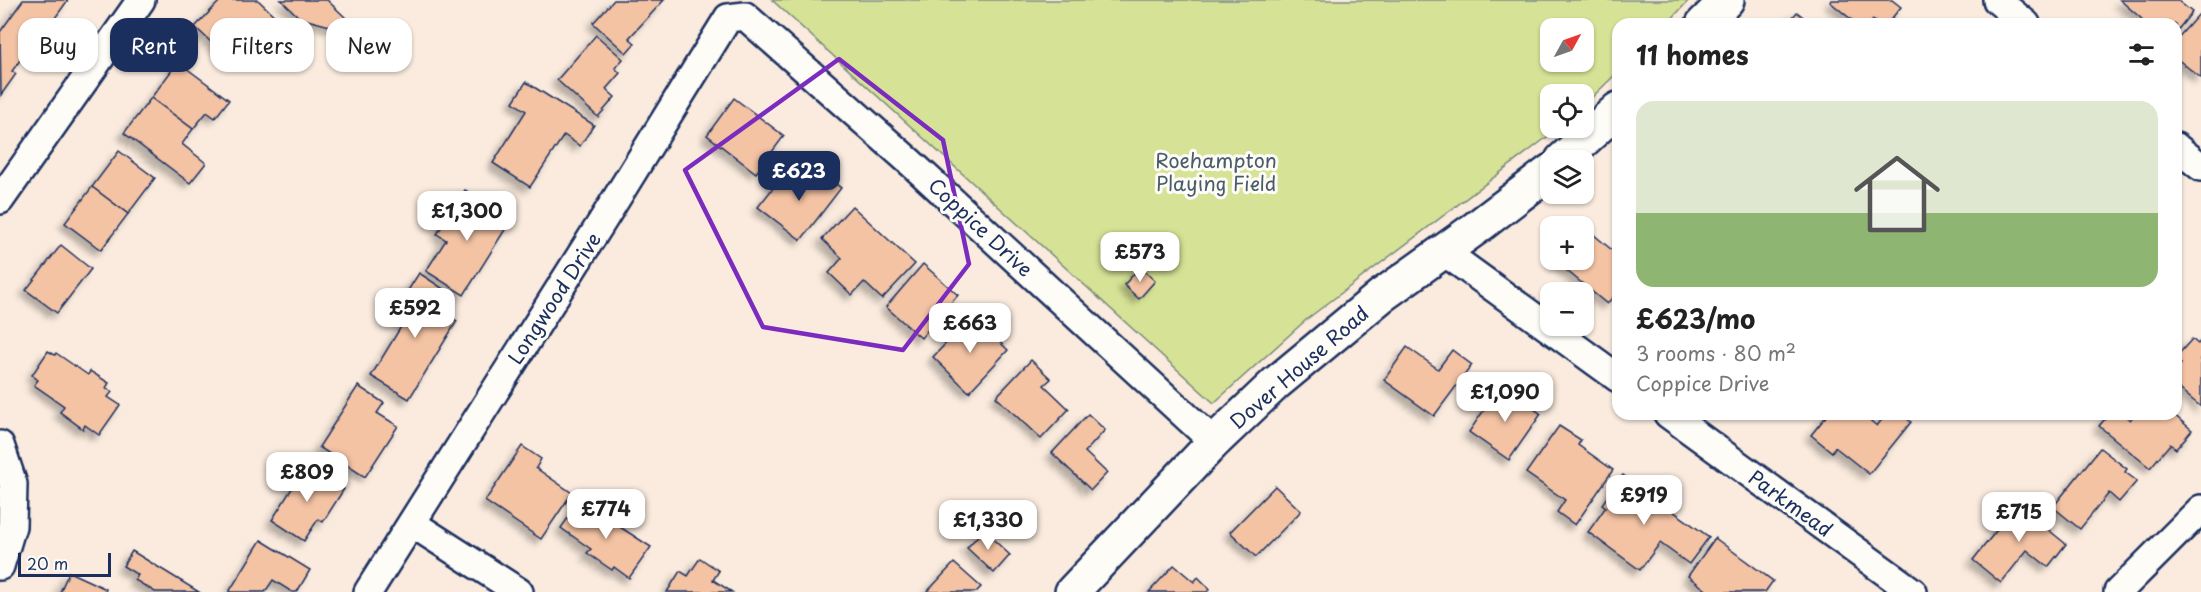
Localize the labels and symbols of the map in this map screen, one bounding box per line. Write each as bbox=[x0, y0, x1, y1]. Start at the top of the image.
north arrow bbox=[1540, 18, 1594, 72]
park label: Roehampton Playing Field bbox=[1155, 145, 1277, 198]
pin: £623 bbox=[763, 151, 835, 202]
street label: Coppice Drive bbox=[922, 171, 1040, 283]
pin: £1,300 bbox=[418, 191, 516, 242]
street label: Longwood Drive bbox=[500, 226, 608, 370]
pin: £573 bbox=[1104, 232, 1176, 283]
pin: £592 bbox=[379, 288, 451, 339]
street label: Dover House Road bbox=[1223, 298, 1375, 436]
pin: £663 bbox=[934, 303, 1006, 354]
pin: £1,090 bbox=[1456, 372, 1554, 423]
pin: £809 bbox=[271, 452, 343, 503]
street label: Parkmead bbox=[1743, 462, 1839, 544]
pin: £919 bbox=[1608, 475, 1680, 526]
pin: £774 bbox=[570, 489, 642, 540]
pin: £715 bbox=[1983, 492, 2055, 543]
pin: £1,330 bbox=[939, 500, 1037, 551]
scale bar bbox=[18, 550, 111, 578]

